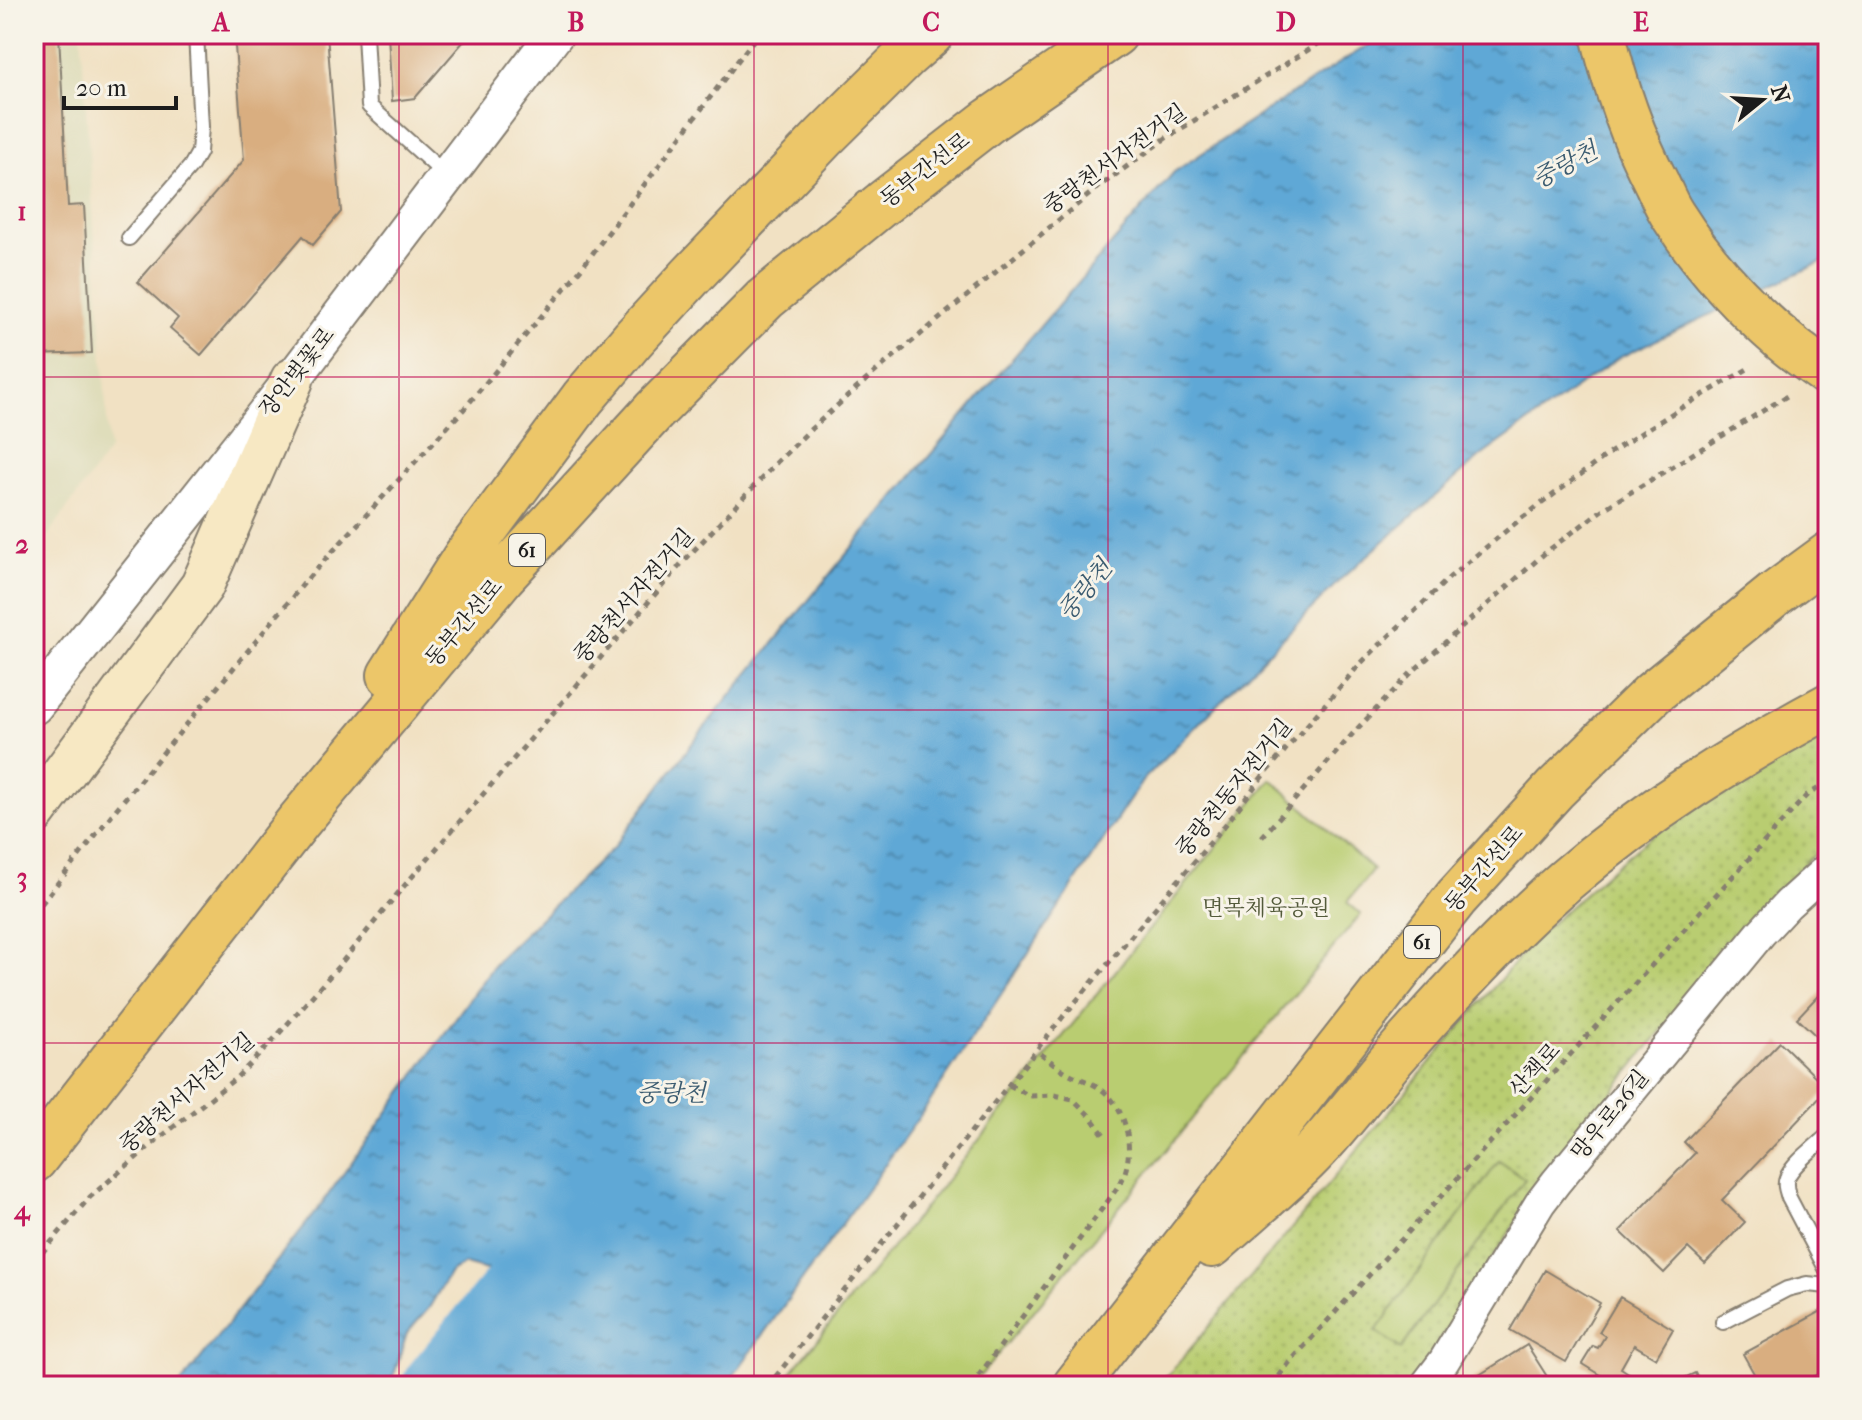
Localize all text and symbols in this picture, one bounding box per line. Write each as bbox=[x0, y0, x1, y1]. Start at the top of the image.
text: A bbox=[211, 7, 231, 38]
text: B bbox=[568, 7, 585, 38]
text: C bbox=[922, 7, 940, 38]
text: D bbox=[1276, 7, 1296, 38]
text: E bbox=[1633, 7, 1649, 38]
scale bar bbox=[64, 60, 176, 110]
north arrow bbox=[1722, 60, 1802, 140]
text: 20 m bbox=[76, 74, 127, 102]
text: N bbox=[1765, 82, 1795, 106]
street label: 중랑천서자전거길 bbox=[1039, 99, 1191, 219]
street label: 동부간선로 bbox=[875, 127, 975, 213]
water label: 중랑천 bbox=[1528, 135, 1604, 194]
text: 1 bbox=[17, 196, 27, 227]
street label: 장안벚꽃로 bbox=[254, 322, 340, 422]
street label: 중랑천서자전거길 bbox=[568, 523, 700, 669]
text: 2 bbox=[15, 529, 29, 560]
road number: 61 bbox=[509, 534, 545, 566]
water label: 중랑천 bbox=[1052, 553, 1119, 626]
street label: 동부간선로 bbox=[420, 574, 508, 672]
street label: 중랑천동자전거길 bbox=[1170, 714, 1298, 862]
street label: 동부간선로 bbox=[1439, 820, 1529, 918]
text: 3 bbox=[17, 862, 27, 893]
park label: 면목체육공원 bbox=[1202, 895, 1330, 921]
road number: 61 bbox=[1404, 926, 1440, 958]
street label: 중랑천서자전거길 bbox=[114, 1027, 260, 1159]
street label: 산책로 bbox=[1504, 1038, 1566, 1102]
street label: 망우로26길 bbox=[1566, 1065, 1654, 1165]
water label: 중랑천 bbox=[636, 1079, 708, 1107]
text: 4 bbox=[13, 1195, 31, 1227]

